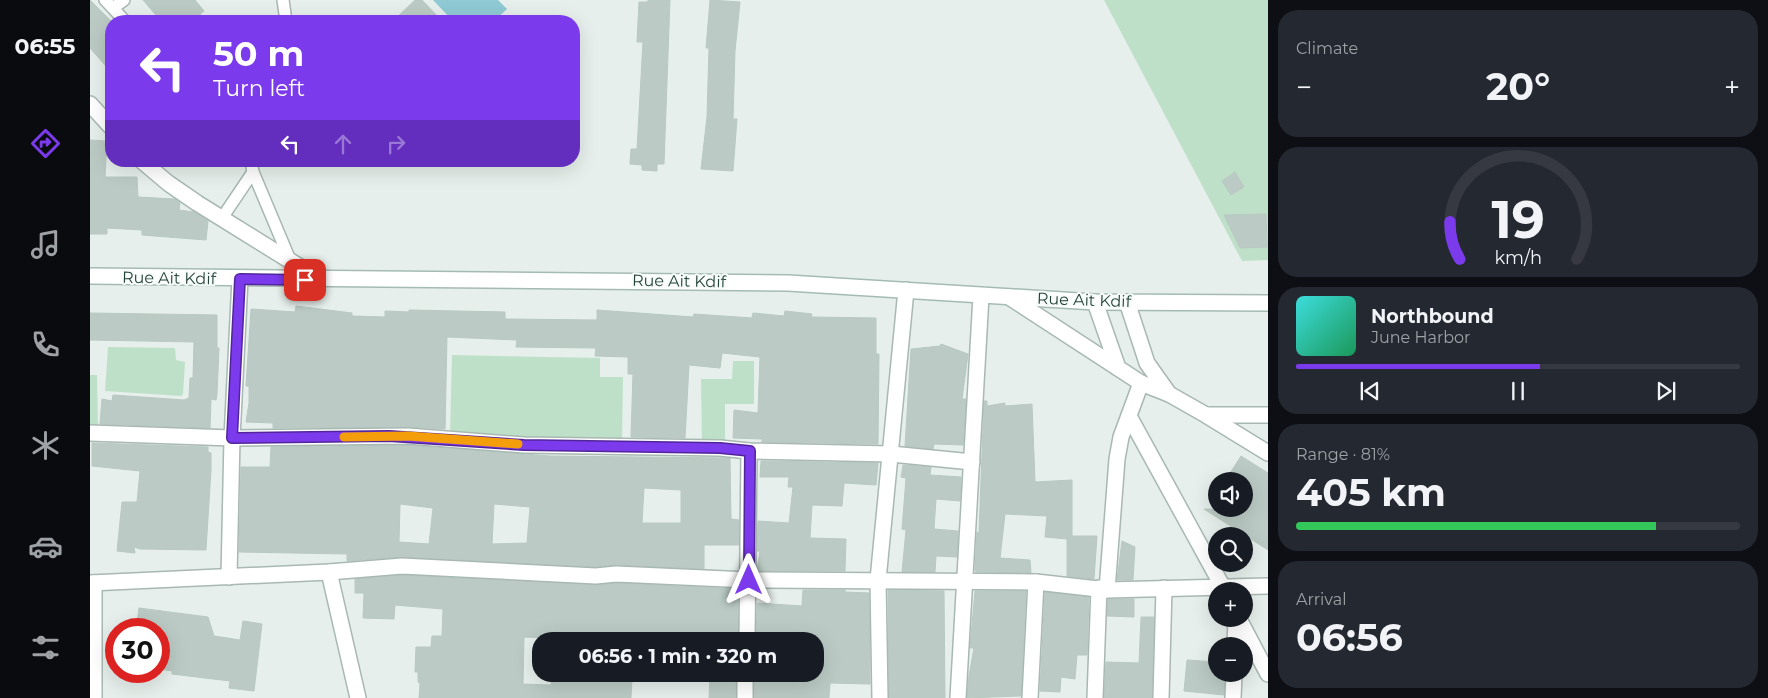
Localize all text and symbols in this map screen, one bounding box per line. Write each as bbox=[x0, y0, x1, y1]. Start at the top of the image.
text: 50 m bbox=[213, 32, 304, 75]
text: 06:55 bbox=[15, 33, 75, 60]
icon: left bbox=[130, 35, 195, 100]
text: Climate bbox=[1296, 39, 1358, 58]
text: 20° bbox=[1486, 63, 1550, 110]
text: − bbox=[1296, 70, 1312, 104]
text: + bbox=[1724, 70, 1740, 104]
text: Turn left bbox=[213, 75, 305, 102]
icon: directions bbox=[28, 126, 63, 161]
icon: left bbox=[276, 130, 304, 158]
icon: ahead bbox=[329, 130, 357, 158]
icon: right bbox=[382, 130, 410, 158]
text: 19 bbox=[1491, 188, 1545, 251]
icon: music bbox=[28, 227, 63, 262]
text: km/h bbox=[1494, 247, 1542, 268]
pin bbox=[284, 259, 326, 301]
icon: arrive bbox=[291, 266, 319, 294]
street label: Rue Ait Kdif bbox=[122, 268, 217, 288]
street label: Rue Ait Kdif bbox=[632, 271, 727, 291]
street label: Rue Ait Kdif bbox=[1037, 289, 1132, 311]
text: Northbound bbox=[1371, 305, 1494, 328]
icon: phone bbox=[28, 327, 63, 362]
text: June Harbor bbox=[1371, 328, 1470, 347]
icon: previous bbox=[1356, 377, 1384, 405]
icon: pause bbox=[1504, 377, 1532, 405]
icon: next bbox=[1652, 377, 1680, 405]
icon: climate bbox=[28, 428, 63, 463]
text: Range · 81% bbox=[1296, 445, 1390, 464]
text: 405 km bbox=[1296, 469, 1446, 516]
map controls bbox=[1208, 472, 1253, 682]
button: sound bbox=[1208, 472, 1253, 517]
button: search bbox=[1208, 527, 1253, 572]
icon: car bbox=[28, 529, 63, 564]
position arrow bbox=[722, 553, 774, 605]
button: + bbox=[1208, 582, 1253, 627]
text: Arrival bbox=[1296, 590, 1346, 609]
text: 06:56 bbox=[1296, 614, 1403, 661]
speed limit sign: 30 bbox=[105, 618, 170, 683]
icon: filters bbox=[28, 630, 63, 665]
button: − bbox=[1208, 637, 1253, 682]
text: 06:56 · 1 min · 320 m bbox=[579, 645, 777, 668]

